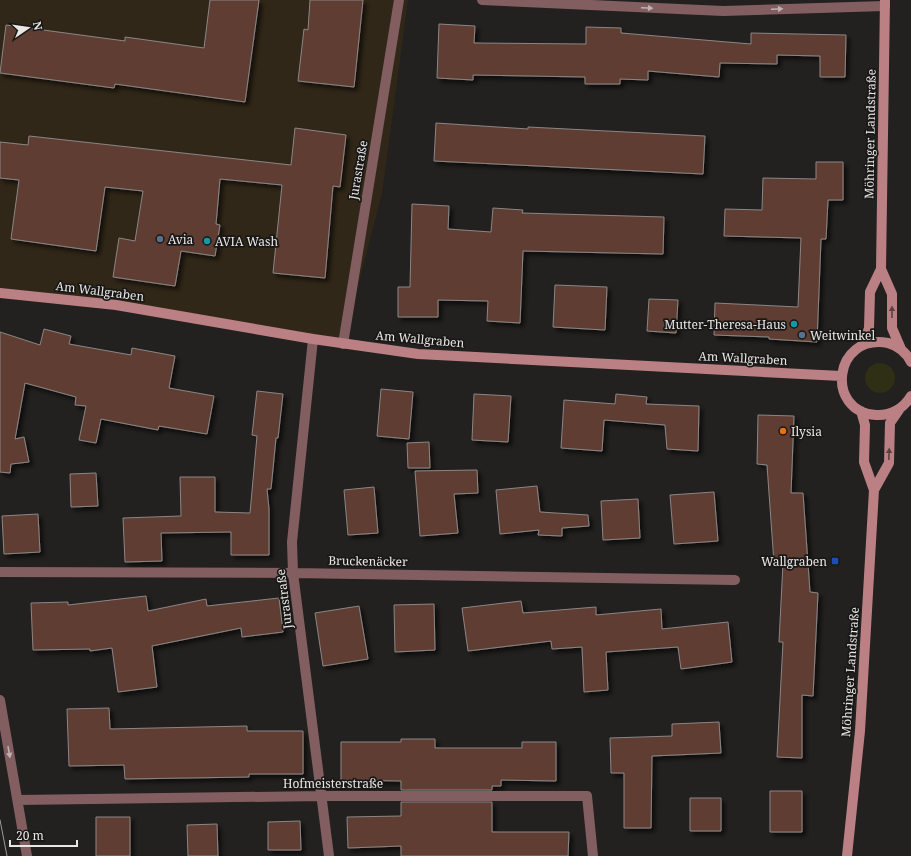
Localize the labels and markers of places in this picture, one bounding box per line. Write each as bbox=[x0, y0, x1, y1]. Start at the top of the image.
place label: Avia bbox=[168, 231, 194, 248]
place label: AVIA Wash bbox=[215, 233, 278, 250]
marker: Avia bbox=[155, 234, 165, 244]
marker: AVIA Wash bbox=[202, 236, 212, 246]
place label: Mutter-Theresa-Haus bbox=[664, 316, 786, 333]
marker: Mutter-Theresa-Haus bbox=[789, 319, 799, 329]
place label: Weitwinkel bbox=[810, 327, 875, 344]
marker: Weitwinkel bbox=[797, 330, 807, 340]
place label: Ilysia bbox=[791, 423, 822, 440]
marker: Ilysia bbox=[778, 426, 788, 436]
place label: Wallgraben bbox=[761, 553, 827, 570]
marker: Wallgraben bbox=[830, 556, 840, 566]

